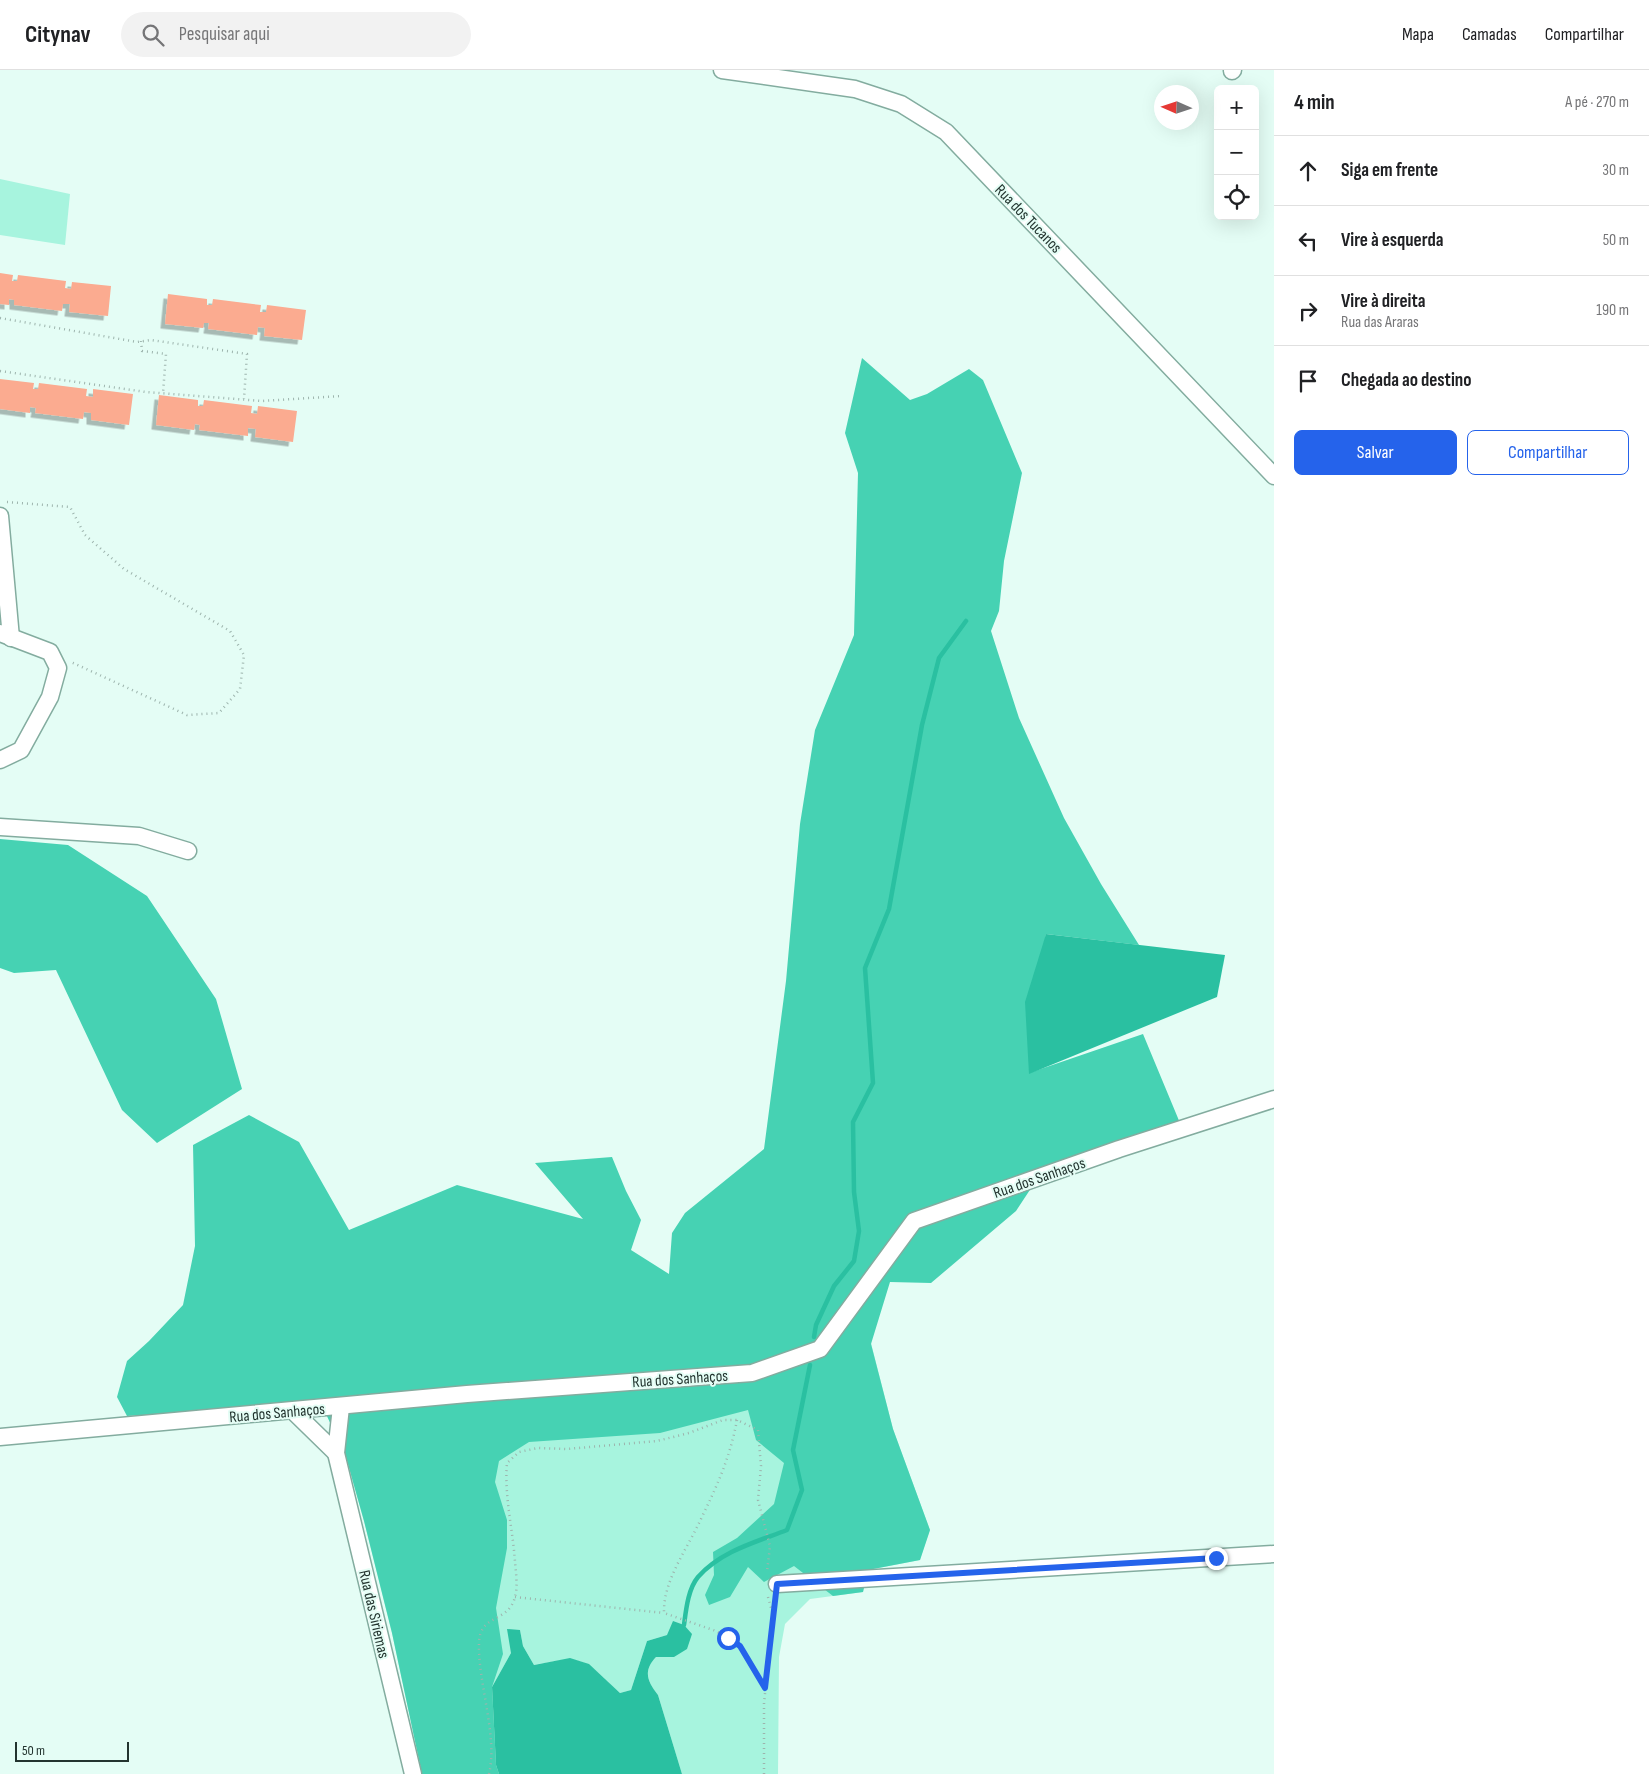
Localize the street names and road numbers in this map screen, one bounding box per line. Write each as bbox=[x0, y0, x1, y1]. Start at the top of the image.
street label: Rua dos Tucanos bbox=[991, 181, 1065, 257]
street label: Rua dos Sanhaços bbox=[991, 1154, 1088, 1203]
street label: Rua dos Sanhaços bbox=[632, 1367, 729, 1392]
street label: Rua dos Sanhaços bbox=[229, 1400, 326, 1427]
street label: Rua das Siriemas bbox=[354, 1568, 393, 1661]

